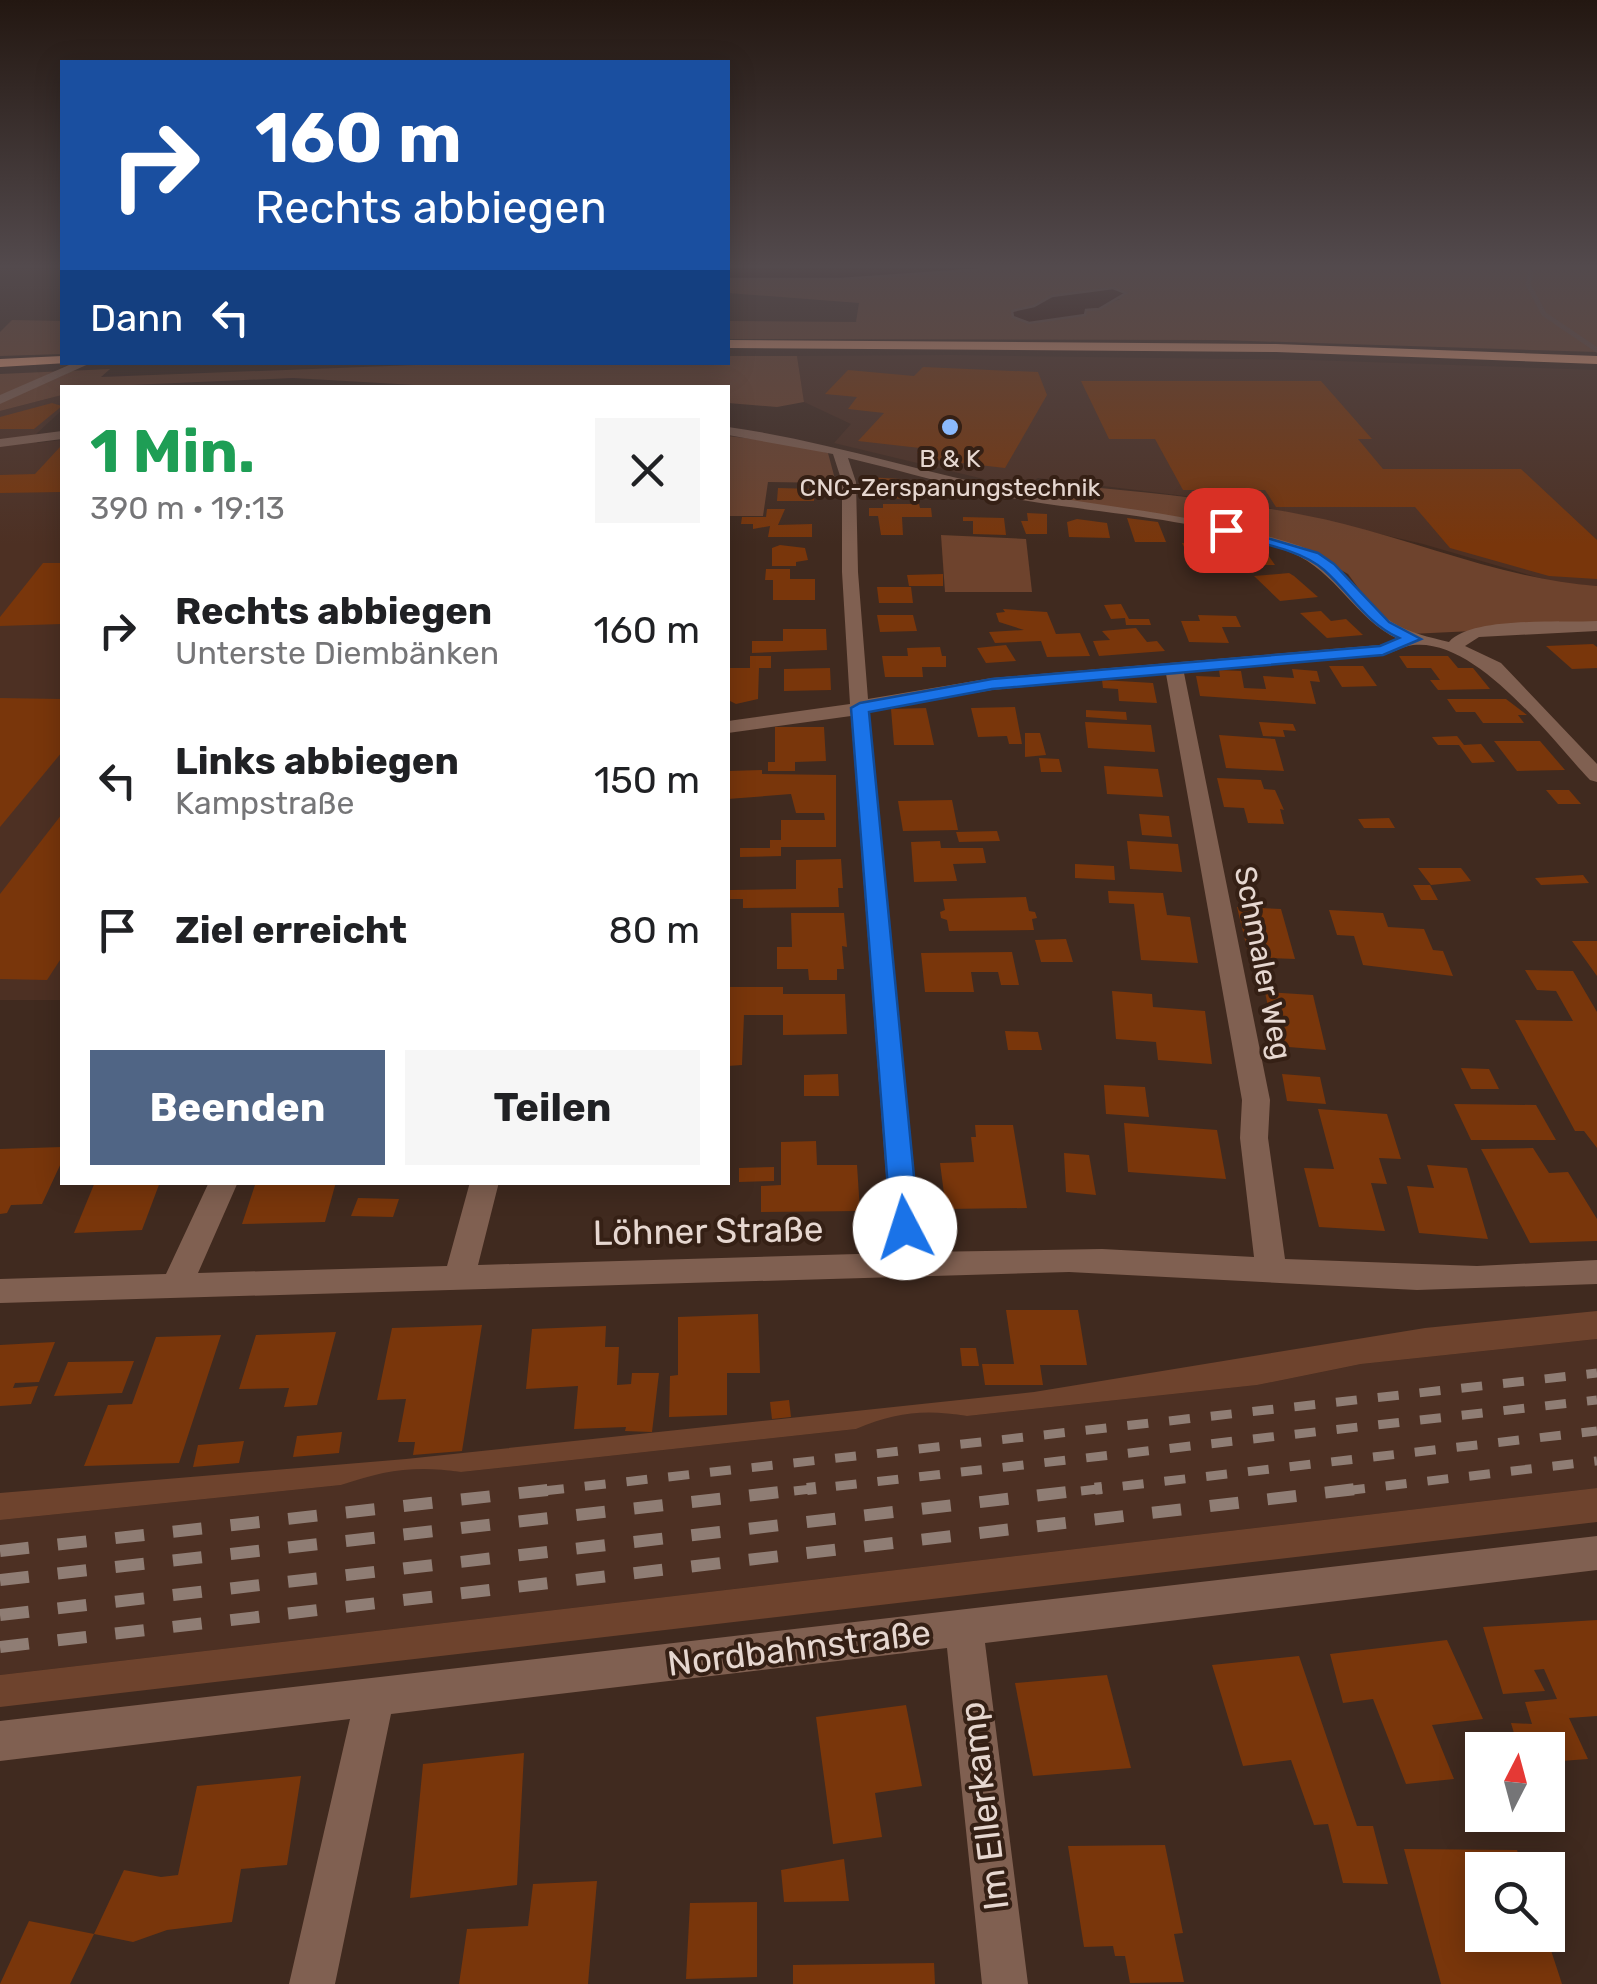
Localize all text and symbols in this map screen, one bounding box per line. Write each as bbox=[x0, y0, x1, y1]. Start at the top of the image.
text: 160 m bbox=[255, 97, 462, 180]
icon: right bbox=[90, 100, 220, 230]
text: Rechts abbiegen bbox=[255, 181, 607, 234]
icon: left bbox=[203, 290, 258, 345]
text: Dann bbox=[90, 295, 183, 341]
text: 1 Min. bbox=[90, 416, 255, 487]
marker: B & K CNC-Zerspanungstechnik bbox=[939, 416, 961, 438]
button: close bbox=[595, 418, 700, 523]
place label: B & K CNC-Zerspanungstechnik bbox=[800, 444, 1101, 502]
pin bbox=[1184, 488, 1269, 573]
text: 390 m · 19:13 bbox=[90, 489, 285, 527]
icon: arrive bbox=[1199, 503, 1254, 558]
text: Rechts abbiegen bbox=[175, 588, 492, 634]
icon: right bbox=[90, 603, 145, 658]
text: 160 m bbox=[594, 607, 700, 653]
text: Unterste Diembänken bbox=[175, 634, 499, 672]
text: Links abbiegen bbox=[175, 738, 459, 784]
icon: left bbox=[90, 753, 145, 808]
text: 150 m bbox=[594, 757, 700, 803]
text: Kampstraße bbox=[175, 784, 354, 822]
street label: Schmaler Weg bbox=[1227, 863, 1299, 1063]
icon: arrive bbox=[90, 903, 145, 958]
text: Ziel erreicht bbox=[175, 907, 407, 953]
text: 80 m bbox=[609, 907, 700, 953]
button: Beenden bbox=[90, 1050, 385, 1165]
button: Teilen bbox=[405, 1050, 700, 1165]
position arrow bbox=[853, 1176, 957, 1280]
street label: Löhner Straße bbox=[592, 1208, 824, 1254]
street label: Nordbahnstraße bbox=[665, 1611, 933, 1685]
street label: Im Ellerkamp bbox=[950, 1700, 1018, 1912]
north arrow bbox=[1465, 1732, 1565, 1832]
map controls bbox=[1465, 1732, 1565, 1952]
button: search bbox=[1465, 1852, 1565, 1952]

